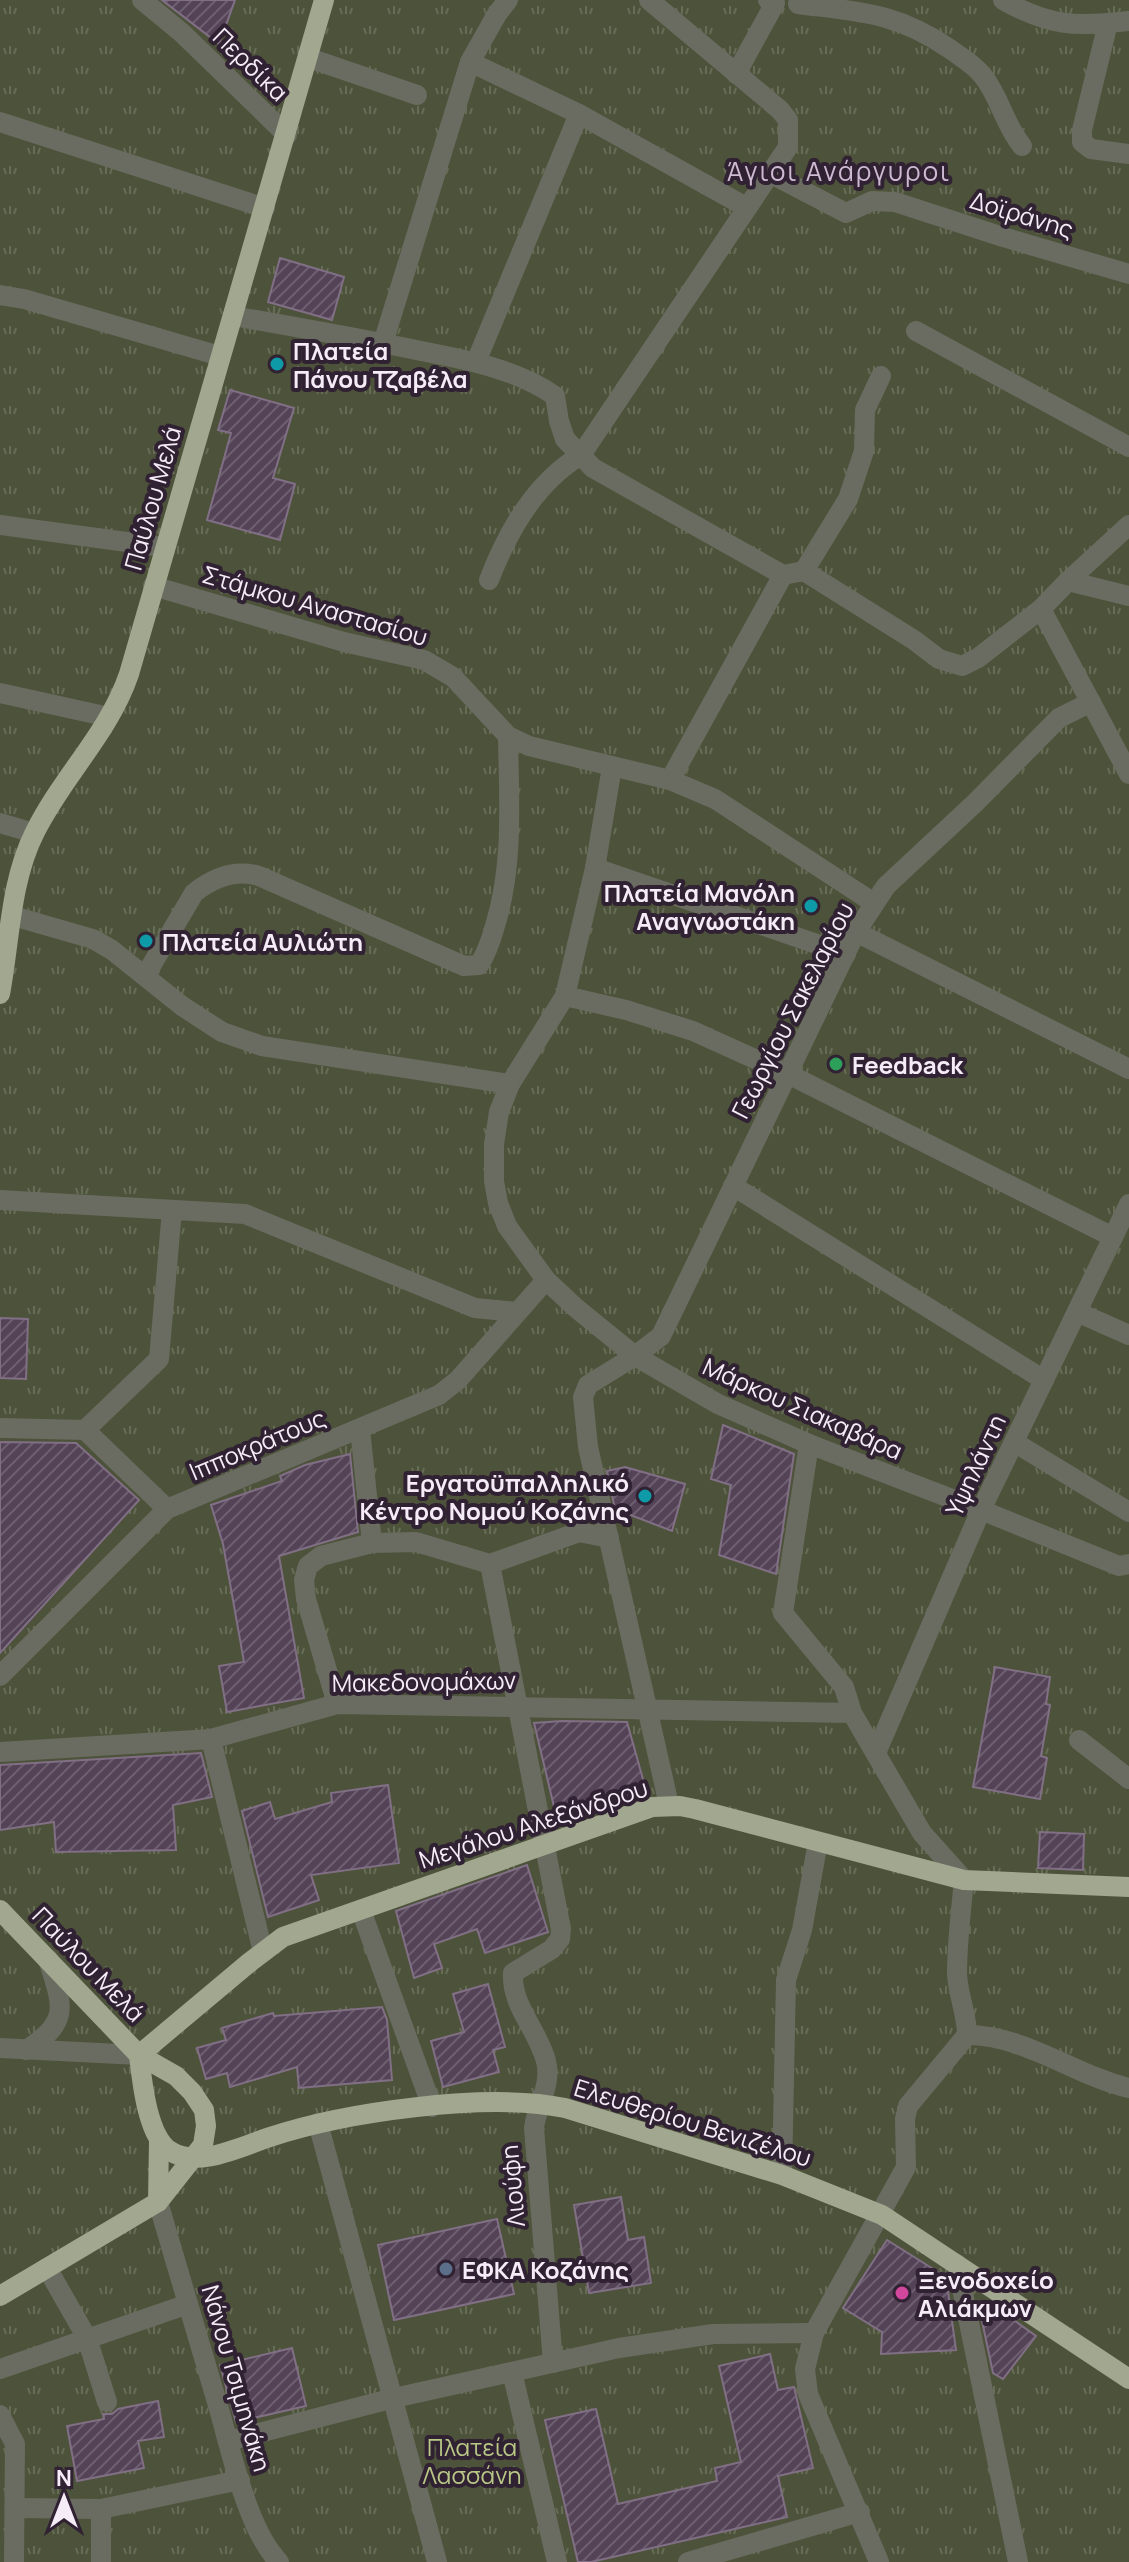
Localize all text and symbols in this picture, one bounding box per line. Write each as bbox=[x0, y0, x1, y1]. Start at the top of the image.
street label: Περδίκα bbox=[206, 20, 296, 108]
district label: Άγιοι Ανάργυροι bbox=[727, 153, 951, 189]
street label: Δοϊράνης bbox=[966, 183, 1078, 245]
place label: Πλατεία Πάνου Τζαβέλα bbox=[293, 334, 468, 395]
marker: Πλατεία Πάνου Τζαβέλα bbox=[268, 355, 286, 373]
street label: Παύλου Μελά bbox=[116, 422, 188, 574]
street label: Στάμκου Αναστασίου bbox=[198, 557, 432, 653]
place label: Πλατεία Μανόλη Αναγνωστάκη bbox=[604, 876, 795, 937]
street label: Γεωργίου Σακελαρίου bbox=[723, 896, 861, 1124]
marker: Πλατεία Μανόλη Αναγνωστάκη bbox=[802, 897, 820, 915]
place label: Πλατεία Αυλιώτη bbox=[162, 925, 363, 958]
marker: Πλατεία Αυλιώτη bbox=[137, 932, 155, 950]
place label: Feedback bbox=[852, 1048, 964, 1081]
marker: Feedback bbox=[827, 1055, 845, 1073]
street label: Μάρκου Σιακαβάρα bbox=[698, 1349, 908, 1467]
street label: Ιπποκράτους bbox=[184, 1401, 330, 1487]
street label: Υψηλάντη bbox=[937, 1409, 1013, 1521]
place label: Εργατοϋπαλληλικό Κέντρο Νομού Κοζάνης bbox=[360, 1466, 629, 1527]
marker: Εργατοϋπαλληλικό Κέντρο Νομού Κοζάνης bbox=[636, 1487, 654, 1505]
street label: Μακεδονομάχων bbox=[332, 1663, 516, 1699]
street label: Μεγάλου Αλεξάνδρου bbox=[414, 1770, 652, 1876]
street label: Παύλου Μελά bbox=[26, 1899, 152, 2029]
street label: Ελευθερίου Βενιζέλου bbox=[570, 2070, 816, 2174]
street label: Λιούφη bbox=[492, 2144, 532, 2228]
place label: ΕΦΚΑ Κοζάνης bbox=[462, 2253, 629, 2286]
marker: ΕΦΚΑ Κοζάνης bbox=[437, 2260, 455, 2278]
place label: Ξενοδοχείο Αλιάκμων bbox=[918, 2263, 1054, 2324]
street label: Νάνου Τσιμηνάκη bbox=[195, 2281, 279, 2475]
marker: Ξενοδοχείο Αλιάκμων bbox=[893, 2284, 911, 2302]
park label: Πλατεία Λασσάνη bbox=[422, 2430, 522, 2491]
north arrow bbox=[24, 2458, 104, 2538]
text: N bbox=[56, 2463, 72, 2493]

